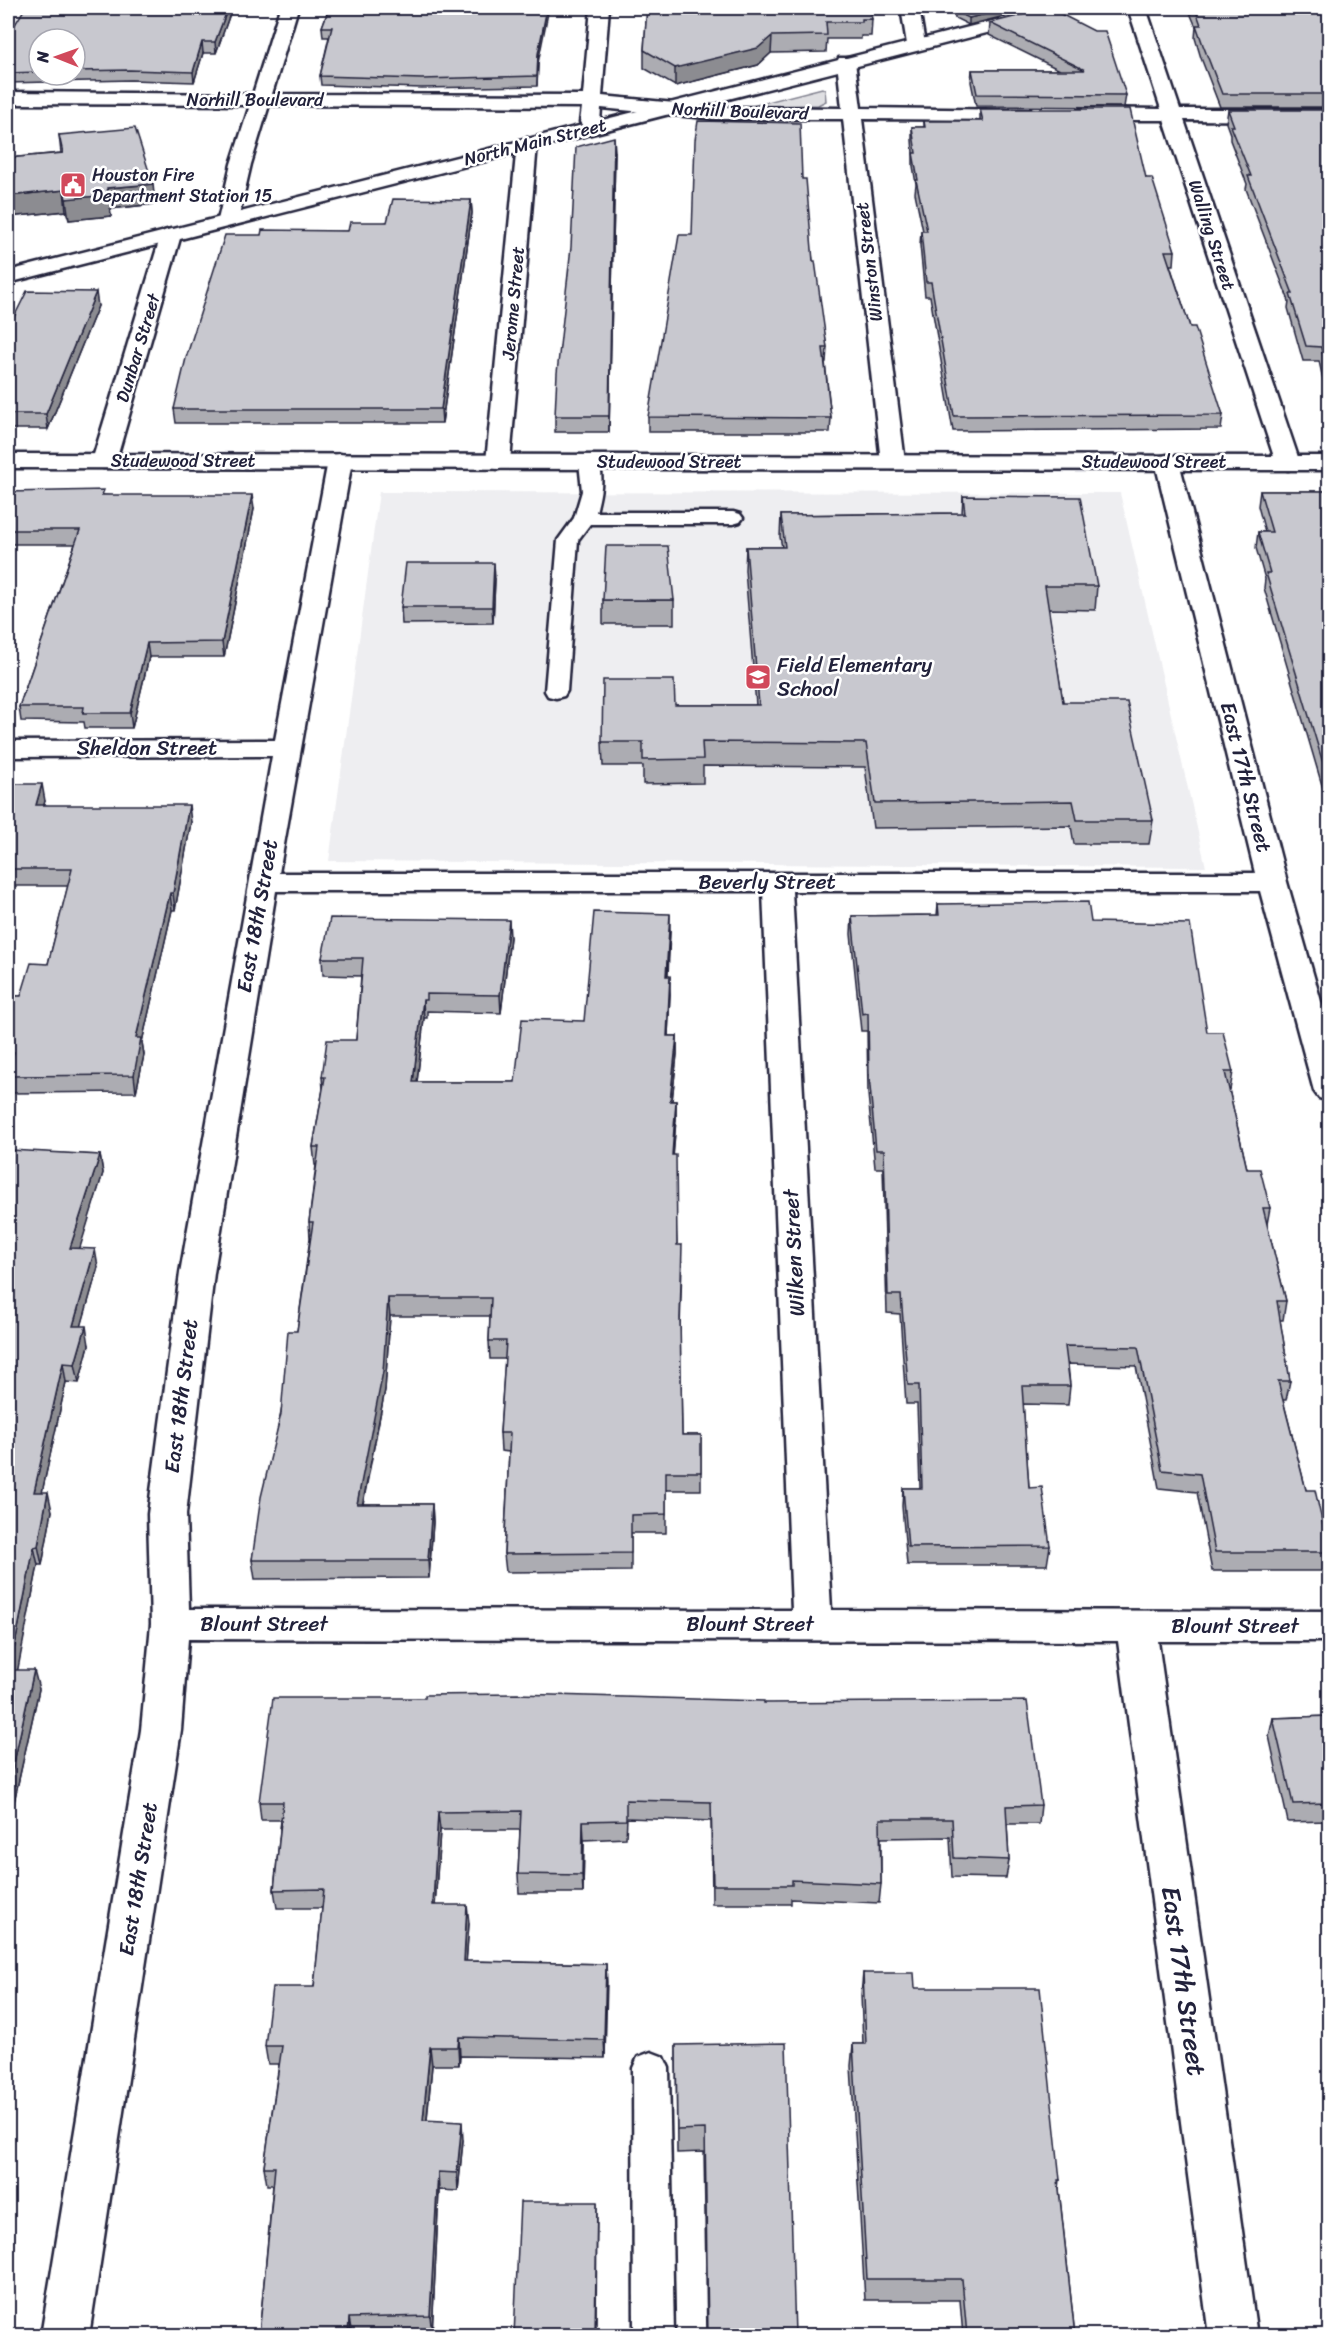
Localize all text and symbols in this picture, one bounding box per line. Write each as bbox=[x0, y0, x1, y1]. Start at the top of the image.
north arrow bbox=[27, 27, 87, 87]
text: N bbox=[28, 50, 57, 64]
street label: Norhill Boulevard bbox=[187, 84, 325, 116]
street label: Norhill Boulevard bbox=[671, 93, 810, 129]
street label: North Main Street bbox=[460, 109, 610, 175]
place label: Houston Fire Department Station 15 bbox=[92, 159, 272, 212]
public building icon: Houston Fire Department Station 15 bbox=[58, 170, 88, 200]
street label: Walling Street bbox=[1179, 176, 1245, 295]
street label: Winston Street bbox=[846, 200, 892, 323]
street label: Jerome Street bbox=[492, 245, 534, 362]
street label: Dunbar Street bbox=[106, 289, 170, 406]
street label: Studewood Street bbox=[111, 445, 255, 477]
street label: Studewood Street bbox=[597, 446, 741, 478]
street label: Studewood Street bbox=[1082, 446, 1226, 478]
place label: Field Elementary School bbox=[777, 646, 932, 708]
school or university icon: Field Elementary School bbox=[743, 662, 773, 692]
street label: East 17th Street bbox=[1209, 698, 1283, 856]
street label: Sheldon Street bbox=[77, 729, 217, 767]
street label: East 18th Street bbox=[225, 836, 289, 996]
street label: Beverly Street bbox=[698, 863, 836, 901]
street label: Wilken Street bbox=[772, 1187, 816, 1317]
street label: East 18th Street bbox=[153, 1317, 209, 1475]
street label: Blount Street bbox=[200, 1605, 329, 1643]
street label: Blount Street bbox=[686, 1605, 815, 1643]
street label: Blount Street bbox=[1171, 1607, 1300, 1645]
street label: East 18th Street bbox=[107, 1800, 169, 1958]
street label: East 17th Street bbox=[1148, 1883, 1220, 2079]

